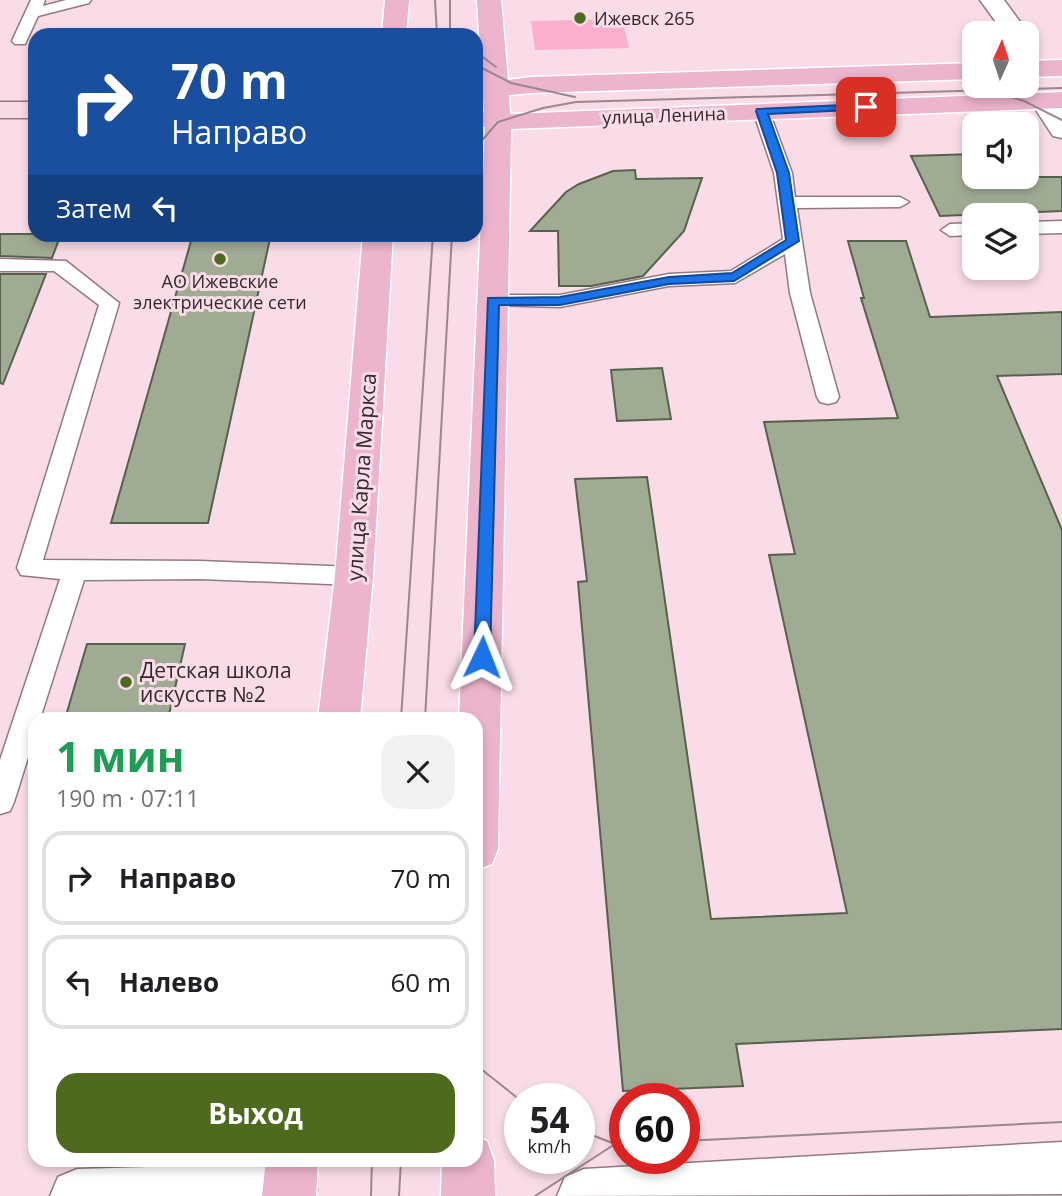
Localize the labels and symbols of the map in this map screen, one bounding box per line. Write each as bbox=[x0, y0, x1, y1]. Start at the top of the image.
place label: Ижевск 265 bbox=[594, 6, 695, 30]
marker: Ижевск 265 bbox=[572, 10, 588, 26]
north arrow bbox=[962, 21, 1040, 98]
pin bbox=[836, 77, 896, 137]
street label: улица Ленина bbox=[602, 101, 726, 129]
marker: АО Ижевские электрические сети bbox=[212, 251, 228, 267]
place label: АО Ижевские электрические сети bbox=[133, 269, 307, 314]
street label: улица Карла Маркса bbox=[340, 372, 382, 582]
position arrow bbox=[445, 620, 519, 694]
place label: Детская школа искусств №2 bbox=[140, 656, 292, 708]
marker: Детская школа искусств №2 bbox=[118, 674, 134, 690]
speed limit sign: 60 bbox=[609, 1083, 700, 1174]

